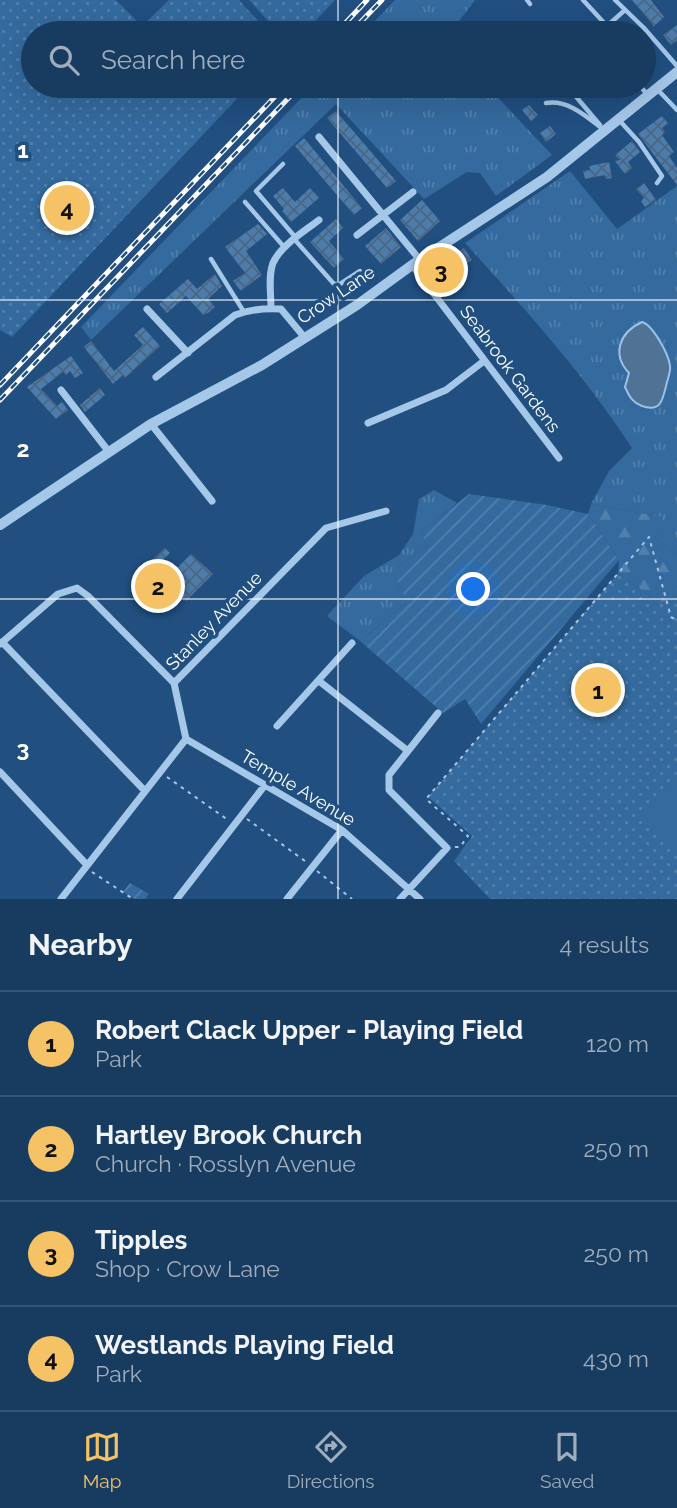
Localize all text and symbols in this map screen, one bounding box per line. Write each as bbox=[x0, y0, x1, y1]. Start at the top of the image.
search box bbox=[21, 21, 656, 98]
icon: search bbox=[45, 41, 83, 79]
text: Search here bbox=[101, 45, 245, 75]
text: 1 bbox=[17, 136, 29, 163]
pin: 4 bbox=[44, 182, 90, 234]
pin: 3 bbox=[418, 244, 464, 296]
street label: Crow Lane bbox=[293, 261, 379, 328]
street label: Seabrook Gardens bbox=[456, 301, 565, 437]
text: 2 bbox=[17, 435, 29, 462]
pin: 2 bbox=[135, 560, 181, 612]
street label: Stanley Avenue bbox=[161, 567, 266, 674]
your location bbox=[456, 572, 490, 606]
pin: 1 bbox=[575, 664, 621, 716]
text: 3 bbox=[17, 735, 29, 762]
street label: Temple Avenue bbox=[237, 745, 360, 830]
text: Nearby bbox=[28, 927, 132, 962]
text: 4 results bbox=[560, 931, 649, 958]
text: Robert Clack Upper - Playing Field bbox=[95, 1015, 523, 1045]
text: 1 bbox=[45, 1030, 57, 1057]
text: 120 m bbox=[586, 1030, 649, 1057]
text: Park bbox=[95, 1045, 142, 1072]
text: Hartley Brook Church bbox=[95, 1120, 362, 1150]
text: 2 bbox=[45, 1135, 57, 1162]
text: 250 m bbox=[583, 1135, 649, 1162]
text: Church · Rosslyn Avenue bbox=[95, 1150, 356, 1177]
text: Tipples bbox=[95, 1225, 187, 1255]
text: 3 bbox=[45, 1240, 57, 1267]
text: 250 m bbox=[583, 1240, 649, 1267]
text: Shop · Crow Lane bbox=[95, 1255, 280, 1282]
text: Westlands Playing Field bbox=[95, 1330, 394, 1360]
text: 4 bbox=[44, 1345, 58, 1372]
text: 430 m bbox=[583, 1345, 649, 1372]
text: Park bbox=[95, 1360, 142, 1387]
tab: Map bbox=[83, 1428, 121, 1492]
tab: Directions bbox=[287, 1428, 375, 1492]
tab: Saved bbox=[540, 1428, 594, 1492]

